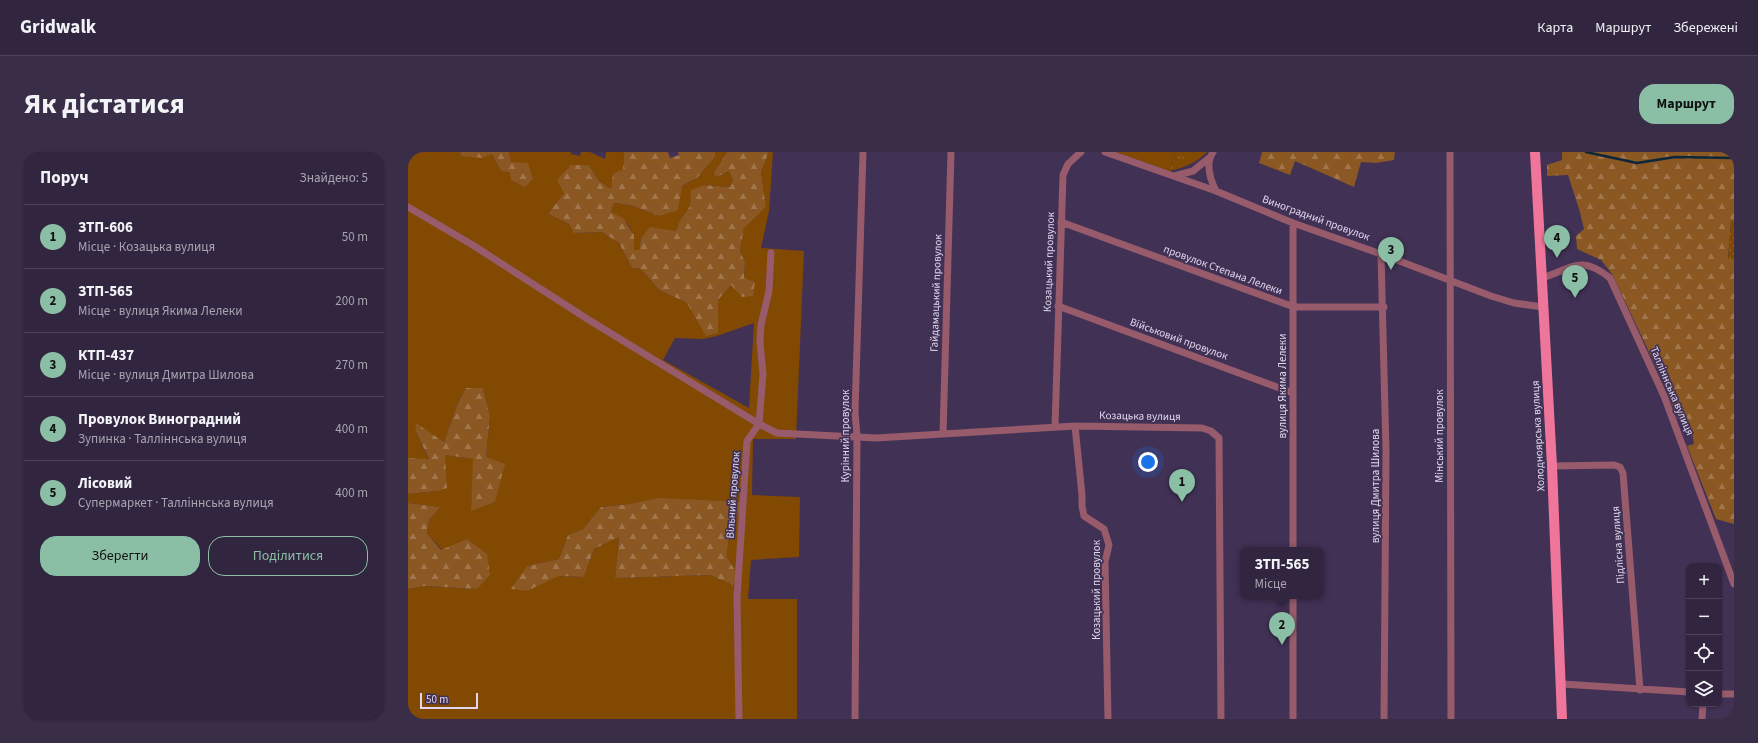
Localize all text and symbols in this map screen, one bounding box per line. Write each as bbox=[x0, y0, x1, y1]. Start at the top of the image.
text: Gridwalk bbox=[20, 14, 96, 41]
text: Карта bbox=[1537, 18, 1573, 38]
text: Маршрут bbox=[1595, 18, 1651, 38]
text: Збережені bbox=[1673, 18, 1738, 38]
text: Як дістатися bbox=[24, 84, 185, 124]
button: Маршрут bbox=[1639, 84, 1734, 124]
text: Поруч bbox=[40, 166, 89, 190]
text: Знайдено: 5 bbox=[300, 169, 368, 187]
street label: Виноградний провулок bbox=[1260, 192, 1372, 245]
street label: Козацький провулок bbox=[1040, 211, 1058, 312]
text: ЗТП-606 bbox=[78, 217, 133, 238]
pin: 4 bbox=[1544, 225, 1570, 258]
text: 1 bbox=[50, 228, 56, 246]
text: 50 m bbox=[342, 228, 368, 246]
street label: Гайдамацький провулок bbox=[926, 233, 946, 352]
pin: 3 bbox=[1378, 237, 1404, 270]
text: Місце · Козацька вулиця bbox=[78, 238, 215, 256]
street label: провулок Степана Лелеки bbox=[1161, 241, 1285, 299]
pin: 5 bbox=[1562, 265, 1588, 298]
text: ЗТП-565 bbox=[78, 281, 133, 302]
text: 2 bbox=[50, 292, 56, 310]
text: 200 m bbox=[335, 292, 368, 310]
text: Місце · вулиця Якима Лелеки bbox=[78, 302, 243, 320]
street label: Військовий провулок bbox=[1128, 314, 1231, 364]
street label: вулиця Якима Лелеки bbox=[1275, 334, 1290, 438]
street label: Талліннська вулиця bbox=[1646, 344, 1698, 438]
text: КТП-437 bbox=[78, 345, 134, 366]
text: 3 bbox=[50, 356, 56, 374]
text: 270 m bbox=[335, 356, 368, 374]
text: Місце · вулиця Дмитра Шилова bbox=[78, 366, 254, 384]
street label: Холодноярська вулиця bbox=[1528, 380, 1548, 492]
street label: Курінний провулок bbox=[838, 389, 853, 483]
street label: Мінський провулок bbox=[1432, 389, 1447, 483]
street label: Козацька вулиця bbox=[1099, 408, 1181, 424]
text: Провулок Виноградний bbox=[78, 409, 241, 430]
text: 4 bbox=[50, 420, 56, 438]
text: 400 m bbox=[335, 420, 368, 438]
street label: вулиця Дмитра Шилова bbox=[1368, 429, 1383, 543]
text: Зупинка · Талліннська вулиця bbox=[78, 430, 247, 448]
street label: Вільний провулок bbox=[722, 450, 744, 539]
your location bbox=[1138, 452, 1158, 472]
pin: 1 bbox=[1169, 469, 1195, 502]
text: Лісовий bbox=[78, 473, 132, 494]
text: 5 bbox=[50, 484, 56, 502]
text: 400 m bbox=[335, 484, 368, 502]
text: Супермаркет · Талліннська вулиця bbox=[78, 494, 274, 512]
street label: Підлісна вулиця bbox=[1608, 506, 1628, 584]
button: Зберегти bbox=[40, 536, 200, 576]
button: Поділитися bbox=[208, 536, 368, 576]
street label: Козацький провулок bbox=[1089, 539, 1104, 640]
popup bbox=[1240, 547, 1324, 599]
text: ЗТП-565 bbox=[1255, 554, 1309, 575]
map controls bbox=[1686, 563, 1722, 707]
button: + bbox=[1686, 563, 1722, 599]
text: Місце bbox=[1255, 575, 1287, 593]
button: − bbox=[1686, 599, 1722, 635]
pin: 2 bbox=[1269, 612, 1295, 645]
button: locate bbox=[1686, 635, 1722, 671]
button: layers bbox=[1686, 671, 1722, 707]
scale bar bbox=[420, 691, 478, 710]
text: 50 m bbox=[426, 692, 448, 707]

